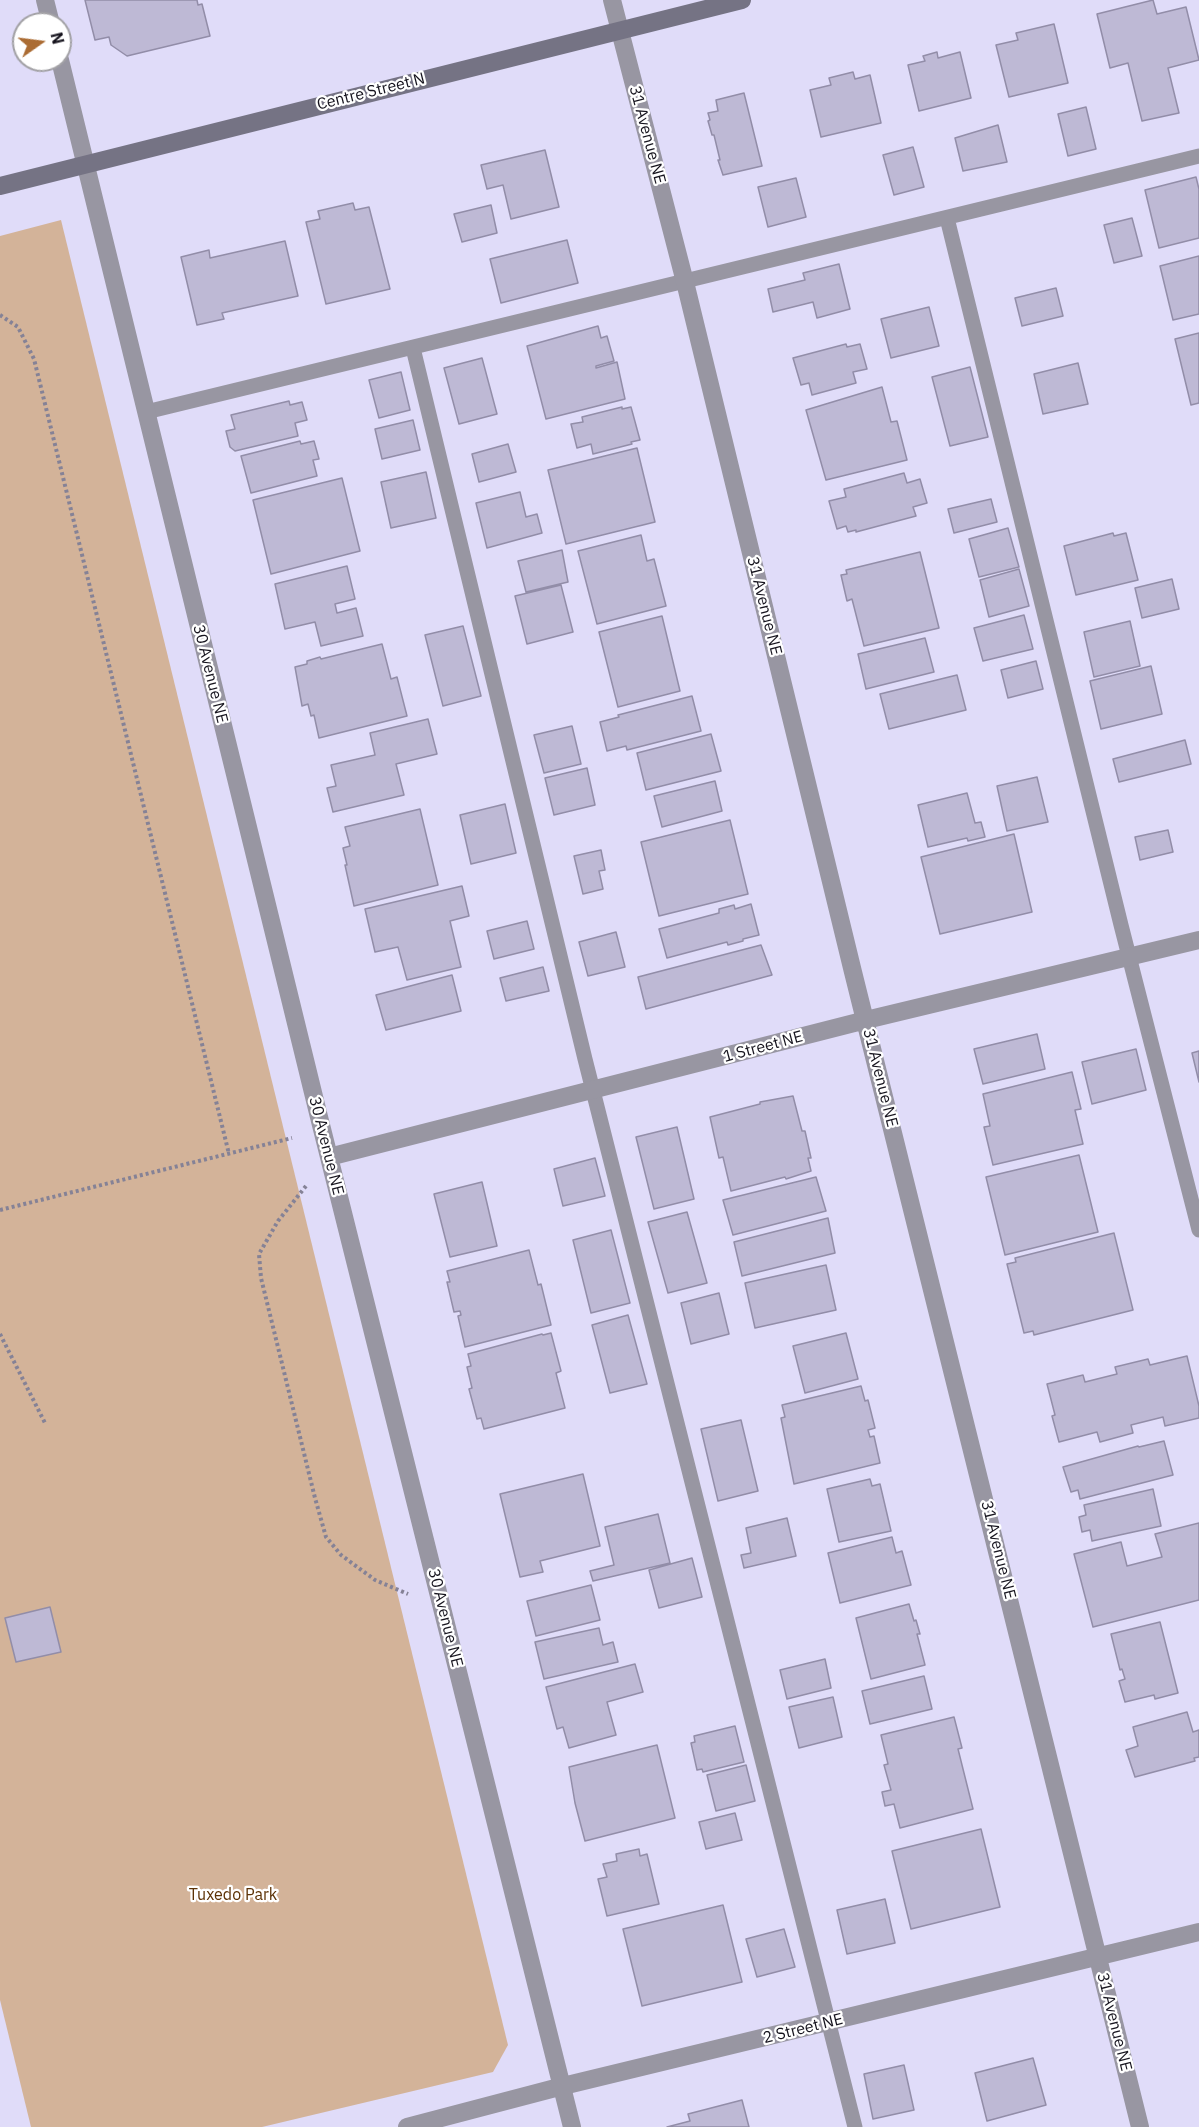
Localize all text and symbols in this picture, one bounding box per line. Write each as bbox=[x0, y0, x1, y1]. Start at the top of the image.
north arrow bbox=[12, 12, 72, 72]
text: N bbox=[46, 30, 69, 46]
street label: Centre Street N bbox=[315, 69, 427, 115]
street label: 31 Avenue NE bbox=[625, 84, 669, 186]
street label: 31 Avenue NE bbox=[742, 555, 786, 657]
street label: 30 Avenue NE bbox=[188, 623, 232, 725]
street label: 1 Street NE bbox=[721, 1027, 805, 1067]
street label: 31 Avenue NE bbox=[858, 1027, 902, 1129]
street label: 30 Avenue NE bbox=[304, 1095, 348, 1197]
street label: 31 Avenue NE bbox=[976, 1499, 1020, 1601]
street label: 30 Avenue NE bbox=[423, 1567, 467, 1669]
park label: Tuxedo Park bbox=[189, 1885, 277, 1905]
street label: 31 Avenue NE bbox=[1092, 1971, 1136, 2073]
street label: 2 Street NE bbox=[761, 2010, 845, 2048]

